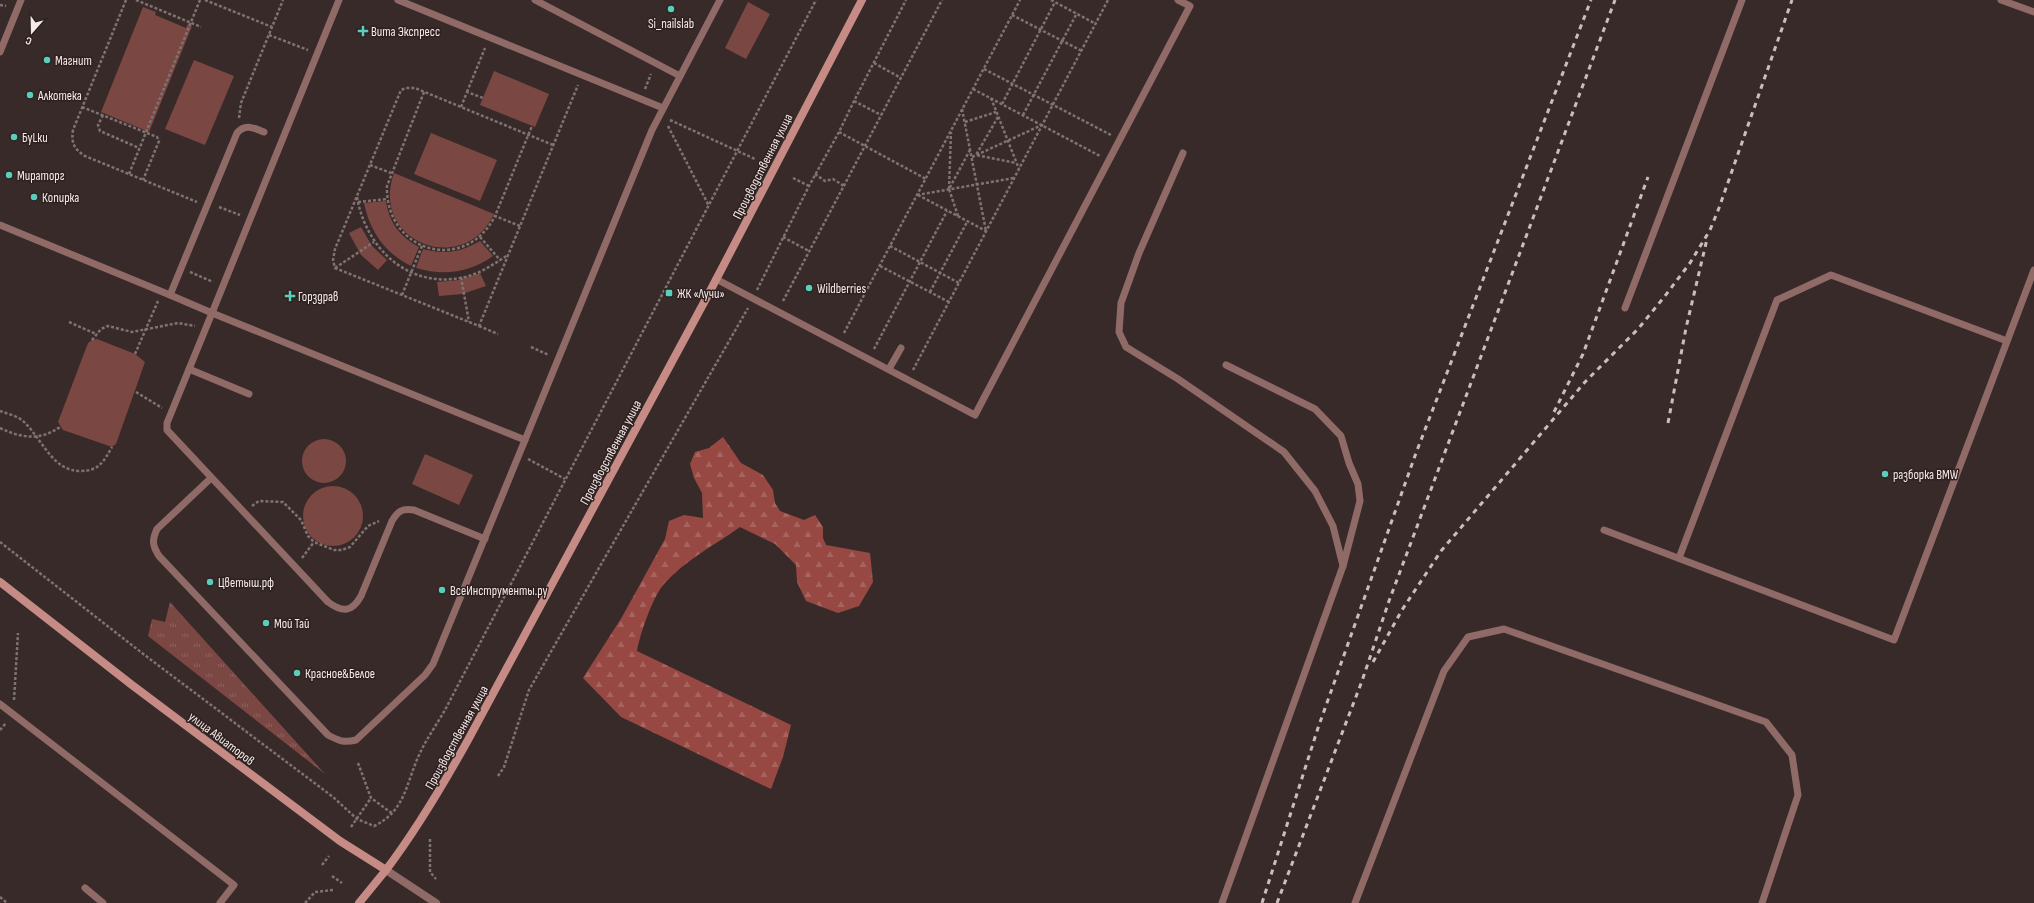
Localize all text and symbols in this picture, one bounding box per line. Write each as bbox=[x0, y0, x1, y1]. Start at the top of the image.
marker: Si_nailslab bbox=[666, 4, 676, 14]
north arrow bbox=[12, 12, 52, 52]
place label: Si_nailslab bbox=[648, 16, 694, 32]
place label: Вита Экспресс bbox=[371, 24, 440, 40]
marker: Вита Экспресс bbox=[358, 26, 368, 36]
text: С bbox=[24, 34, 34, 48]
place label: Магнит bbox=[55, 53, 92, 69]
marker: Магнит bbox=[42, 55, 52, 65]
place label: Алкотека bbox=[37, 88, 82, 104]
marker: Алкотека bbox=[25, 90, 35, 100]
street label: Производственная улица bbox=[729, 111, 796, 222]
place label: БуLки bbox=[22, 130, 48, 146]
marker: БуLки bbox=[9, 132, 19, 142]
place label: Мираторг bbox=[17, 168, 65, 184]
marker: Мираторг bbox=[4, 170, 14, 180]
place label: Копирка bbox=[42, 190, 79, 206]
marker: Копирка bbox=[29, 192, 39, 202]
place label: Wildberries bbox=[817, 281, 866, 297]
marker: Wildberries bbox=[804, 283, 814, 293]
place label: ЖК «Лучи» bbox=[677, 286, 725, 302]
marker: ЖК «Лучи» bbox=[664, 288, 674, 298]
place label: Горздрав bbox=[298, 289, 338, 305]
marker: Горздрав bbox=[285, 291, 295, 301]
street label: Производственная улица bbox=[577, 397, 645, 508]
place label: разборка BMW bbox=[1893, 467, 1959, 483]
marker: разборка BMW bbox=[1880, 469, 1890, 479]
place label: Цветыш.рф bbox=[218, 575, 274, 591]
marker: Цветыш.рф bbox=[205, 577, 215, 587]
place label: ВсеИнструменты.ру bbox=[450, 583, 547, 599]
marker: ВсеИнструменты.ру bbox=[437, 585, 447, 595]
place label: Мой Тай bbox=[274, 616, 309, 632]
marker: Мой Тай bbox=[261, 618, 271, 628]
place label: Красное&Белое bbox=[305, 666, 375, 682]
marker: Красное&Белое bbox=[292, 668, 302, 678]
street label: Производственная улица bbox=[422, 683, 492, 792]
street label: улица Авиаторов bbox=[185, 709, 258, 769]

